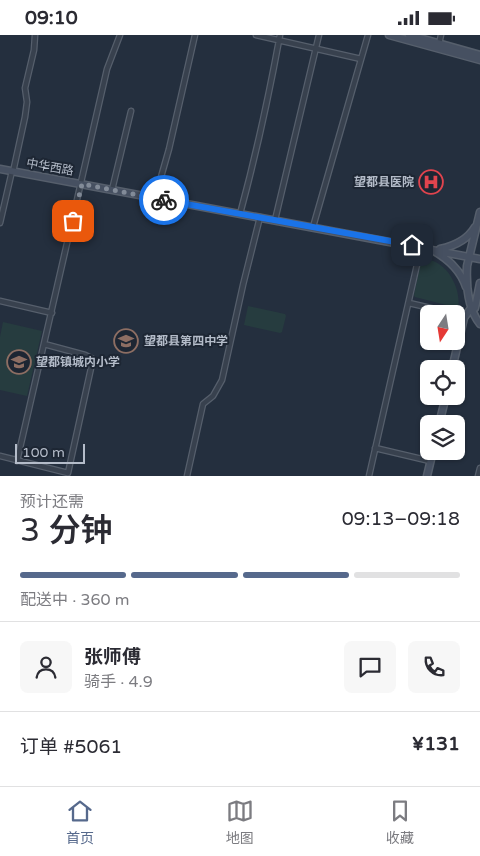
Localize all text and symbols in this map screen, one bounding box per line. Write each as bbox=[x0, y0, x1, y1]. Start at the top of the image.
text: 09:10 bbox=[25, 7, 78, 29]
street label: 中华西路 bbox=[25, 156, 75, 178]
hospital icon: 望都县医院 bbox=[418, 169, 444, 195]
courier bbox=[139, 175, 189, 225]
place label: 望都县医院 bbox=[354, 175, 414, 189]
icon: bike bbox=[150, 186, 178, 214]
pin bbox=[52, 200, 94, 242]
icon: bag bbox=[59, 207, 87, 235]
pin bbox=[391, 224, 433, 266]
icon: home bbox=[398, 231, 426, 259]
north arrow bbox=[420, 305, 465, 350]
map controls bbox=[420, 305, 465, 460]
school or university icon: 望都县第四中学 bbox=[113, 328, 139, 354]
place label: 望都县第四中学 bbox=[144, 334, 228, 348]
school or university icon: 望都镇城内小学 bbox=[6, 349, 32, 375]
place label: 望都镇城内小学 bbox=[36, 355, 120, 369]
button: locate bbox=[420, 360, 465, 405]
button: layers bbox=[420, 415, 465, 460]
scale bar bbox=[15, 441, 85, 464]
text: 100 m bbox=[22, 444, 65, 461]
text: 预计还需 bbox=[20, 492, 84, 512]
text: 09:13–09:18 bbox=[342, 508, 460, 530]
text: 3 分钟 bbox=[20, 512, 112, 550]
text: 配送中 · 360 m bbox=[20, 590, 129, 610]
button: person bbox=[20, 641, 72, 693]
button: chat bbox=[344, 641, 396, 693]
button: phone bbox=[408, 641, 460, 693]
text: 张师傅 bbox=[84, 646, 141, 668]
text: 骑手 · 4.9 bbox=[84, 672, 153, 692]
text: ¥131 bbox=[412, 733, 460, 755]
text: 订单 #5061 bbox=[20, 736, 122, 758]
tab: 首页 bbox=[66, 797, 94, 847]
tab: 地图 bbox=[226, 797, 254, 847]
tab: 收藏 bbox=[386, 797, 414, 847]

